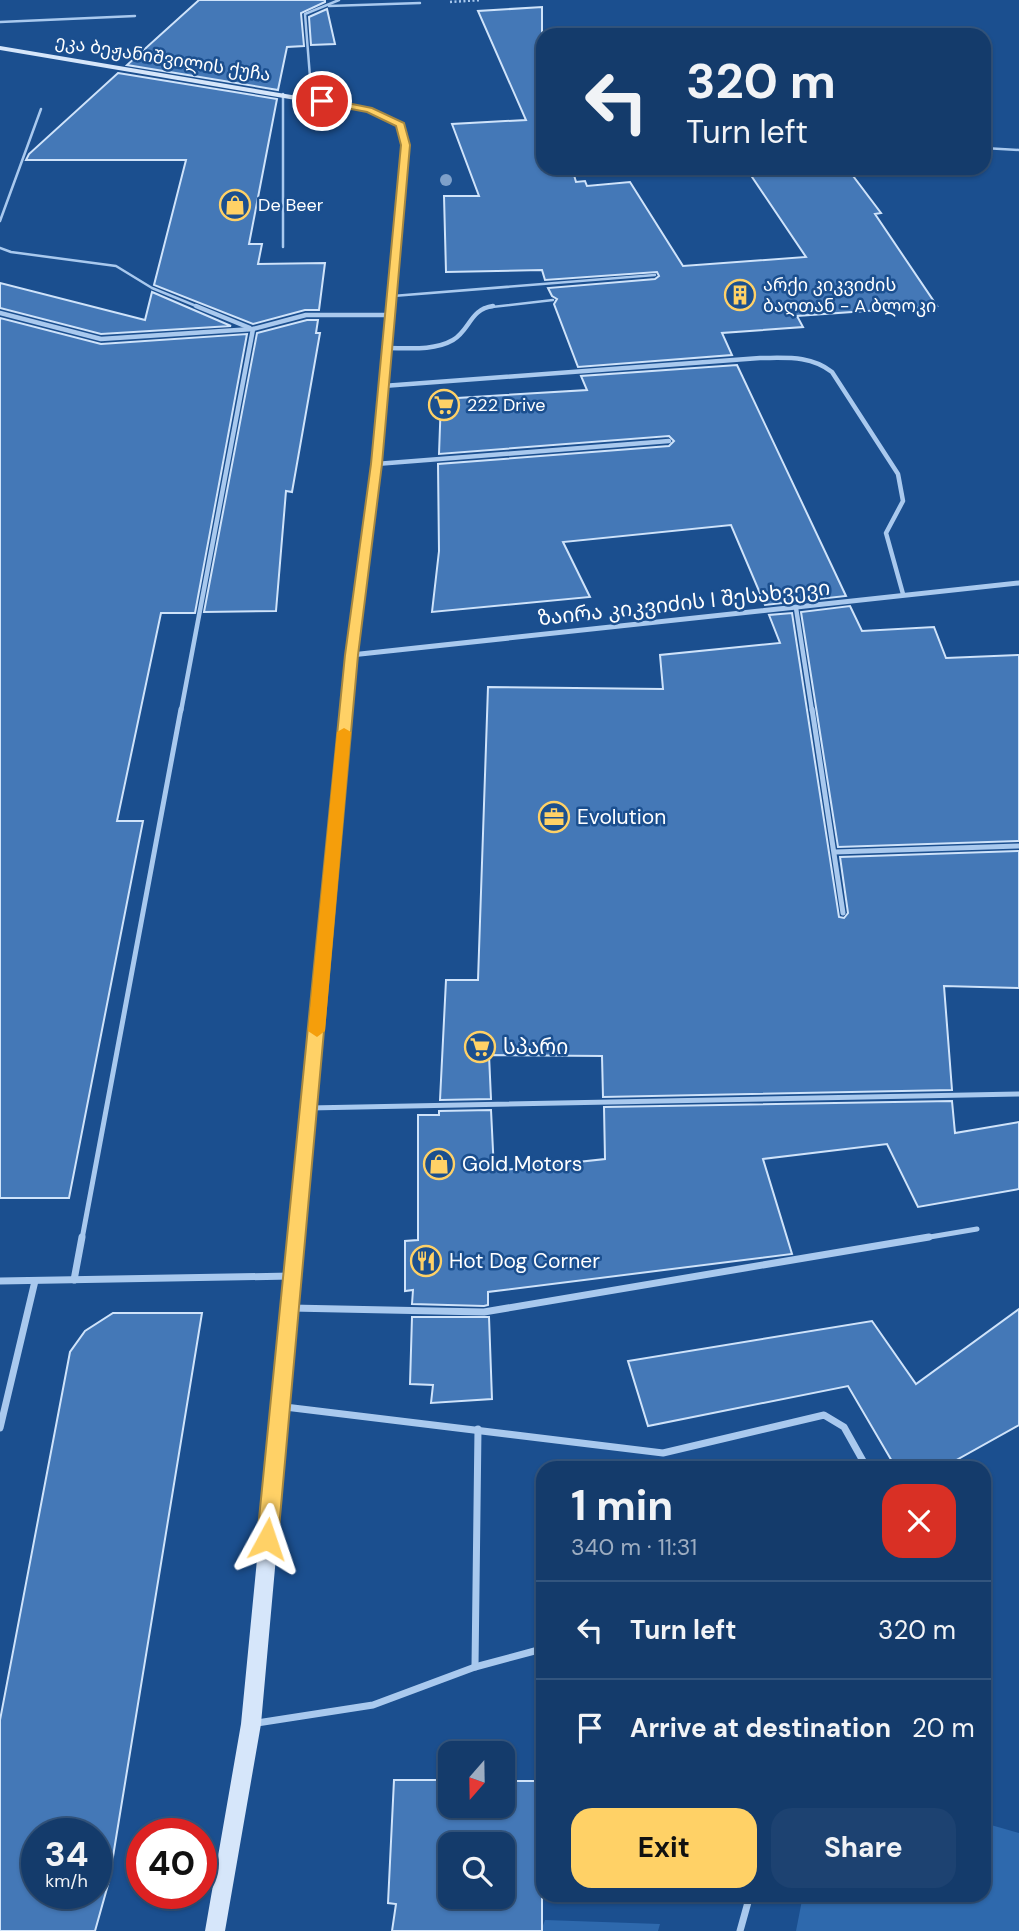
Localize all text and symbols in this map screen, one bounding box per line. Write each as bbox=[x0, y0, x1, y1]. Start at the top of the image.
street label: ეკა ბეჟანიშვილის ქუჩა bbox=[54, 29, 272, 87]
text: 320 m bbox=[686, 49, 836, 113]
icon: left bbox=[571, 56, 662, 147]
pin bbox=[292, 71, 352, 131]
icon: arrive bbox=[303, 82, 341, 120]
text: Turn left bbox=[686, 111, 808, 153]
shop icon: De Beer bbox=[218, 188, 252, 222]
place label: De Beer bbox=[258, 193, 324, 217]
place label: არქი კიკვიძის ბაღთან - A ბლოკი bbox=[763, 273, 936, 318]
building icon: არქი კიკვიძის ბაღთან - A ბლოკი bbox=[723, 278, 757, 312]
supermarket icon: 222 Drive bbox=[427, 388, 461, 422]
place label: 222 Drive bbox=[467, 393, 546, 417]
street label: ზაირა კიკვიძის I შესახვევი bbox=[536, 574, 832, 632]
office icon: Evolution bbox=[537, 800, 571, 834]
place label: Evolution bbox=[577, 803, 666, 831]
supermarket icon: სპარი bbox=[463, 1030, 497, 1064]
place label: სპარი bbox=[503, 1033, 568, 1061]
shop icon: Gold Motors bbox=[422, 1147, 456, 1181]
place label: Gold Motors bbox=[462, 1150, 582, 1178]
restaurant icon: Hot Dog Corner bbox=[409, 1244, 443, 1278]
place label: Hot Dog Corner bbox=[449, 1247, 600, 1275]
text: 1 min bbox=[571, 1478, 673, 1533]
button: close bbox=[882, 1484, 956, 1558]
position arrow bbox=[230, 1502, 304, 1576]
text: 340 m · 11:31 bbox=[571, 1532, 697, 1562]
icon: left bbox=[571, 1611, 609, 1649]
text: Turn left bbox=[630, 1613, 737, 1647]
text: 320 m bbox=[878, 1613, 956, 1647]
icon: arrive bbox=[571, 1709, 609, 1747]
text: Arrive at destination bbox=[630, 1711, 891, 1745]
text: 20 m bbox=[912, 1711, 975, 1745]
north arrow bbox=[438, 1741, 514, 1818]
map controls bbox=[438, 1741, 515, 1909]
button: Exit bbox=[571, 1808, 757, 1888]
button: Share bbox=[771, 1808, 956, 1888]
speed limit sign: 40 bbox=[126, 1818, 217, 1909]
text: 34 bbox=[45, 1831, 88, 1877]
button: search bbox=[438, 1832, 515, 1909]
text: km/h bbox=[45, 1869, 88, 1893]

